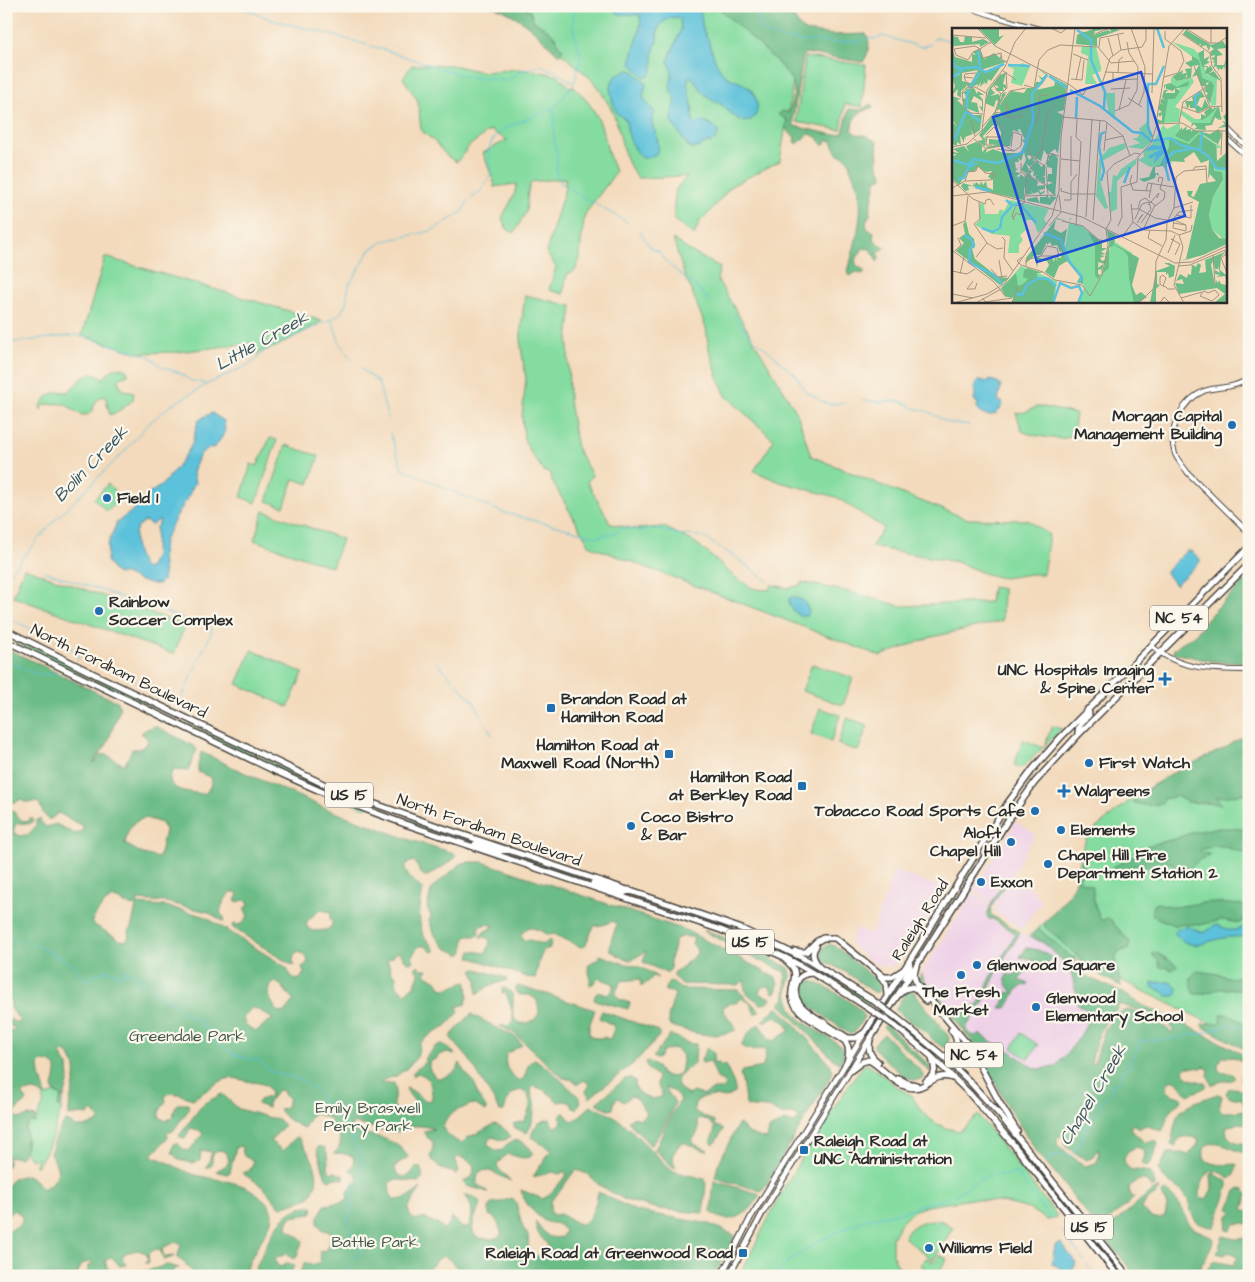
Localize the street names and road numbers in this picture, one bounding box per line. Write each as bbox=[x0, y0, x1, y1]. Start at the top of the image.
road number: NC 54 bbox=[1150, 606, 1208, 630]
street label: North Fordham Boulevard bbox=[27, 619, 211, 723]
road number: US 15 bbox=[325, 782, 373, 808]
street label: North Fordham Boulevard bbox=[394, 788, 584, 872]
street label: Raleigh Road bbox=[886, 875, 955, 966]
road number: US 15 bbox=[726, 930, 774, 954]
road number: NC 54 bbox=[945, 1042, 1003, 1068]
road number: US 15 bbox=[1065, 1214, 1113, 1240]

